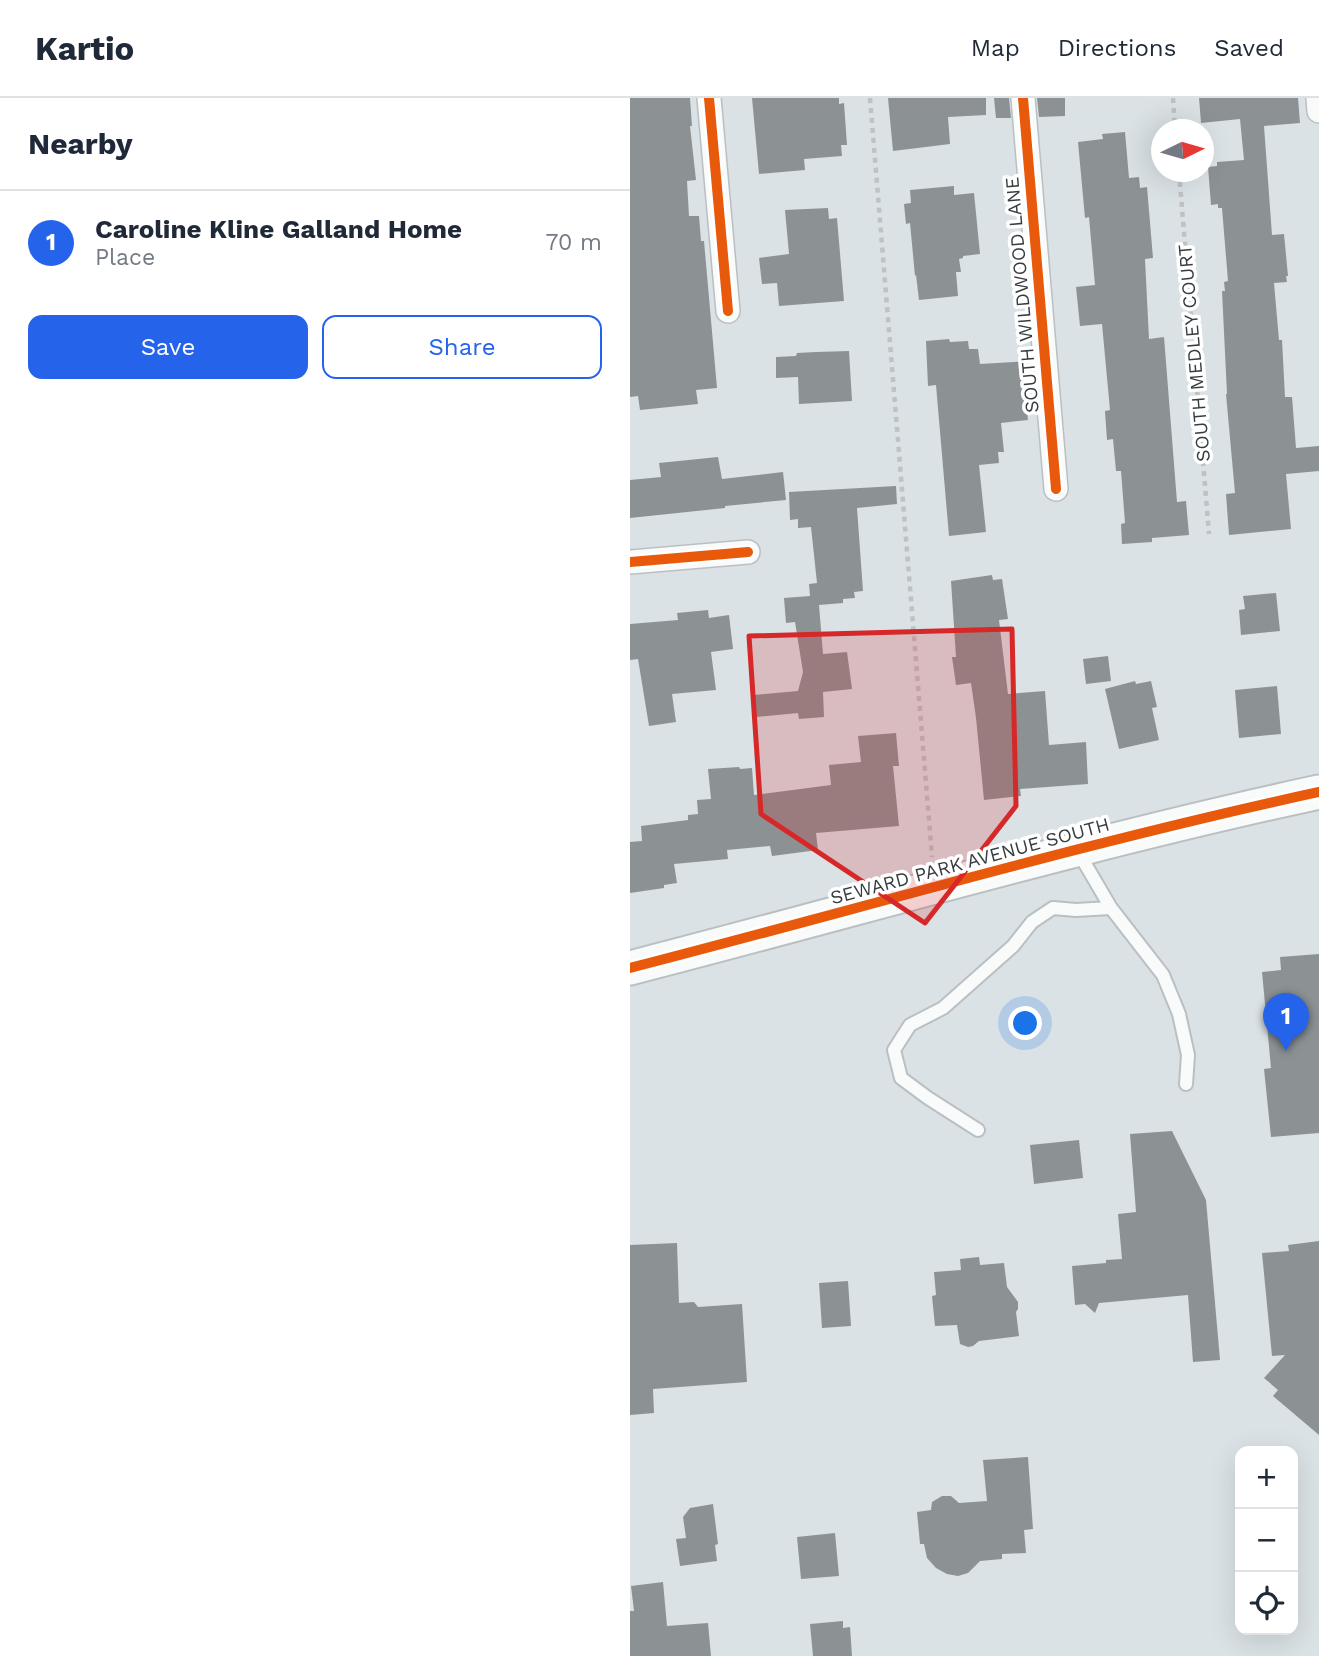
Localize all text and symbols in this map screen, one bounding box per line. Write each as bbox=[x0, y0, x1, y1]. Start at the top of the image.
text: Kartio bbox=[35, 29, 134, 68]
text: Map bbox=[971, 34, 1020, 62]
text: Directions bbox=[1058, 34, 1176, 62]
text: Saved bbox=[1214, 34, 1284, 62]
north arrow bbox=[1151, 119, 1214, 182]
text: Nearby bbox=[28, 126, 133, 161]
street label: SOUTH WILDWOOD LANE bbox=[1000, 176, 1044, 414]
text: Caroline Kline Galland Home bbox=[95, 214, 462, 244]
text: 1 bbox=[46, 229, 56, 256]
text: 70 m bbox=[545, 229, 602, 256]
street label: SOUTH MEDLEY COURT bbox=[1173, 243, 1215, 463]
text: Place bbox=[95, 244, 155, 271]
button: Save bbox=[28, 315, 308, 379]
button: Share bbox=[322, 315, 602, 379]
street label: SEWARD PARK AVENUE SOUTH bbox=[828, 813, 1112, 909]
pin: 1 bbox=[1263, 993, 1309, 1051]
your location bbox=[1008, 1006, 1042, 1040]
map controls bbox=[1235, 1446, 1298, 1635]
button: + bbox=[1235, 1446, 1298, 1509]
button: − bbox=[1235, 1509, 1298, 1572]
button: locate bbox=[1235, 1572, 1298, 1635]

